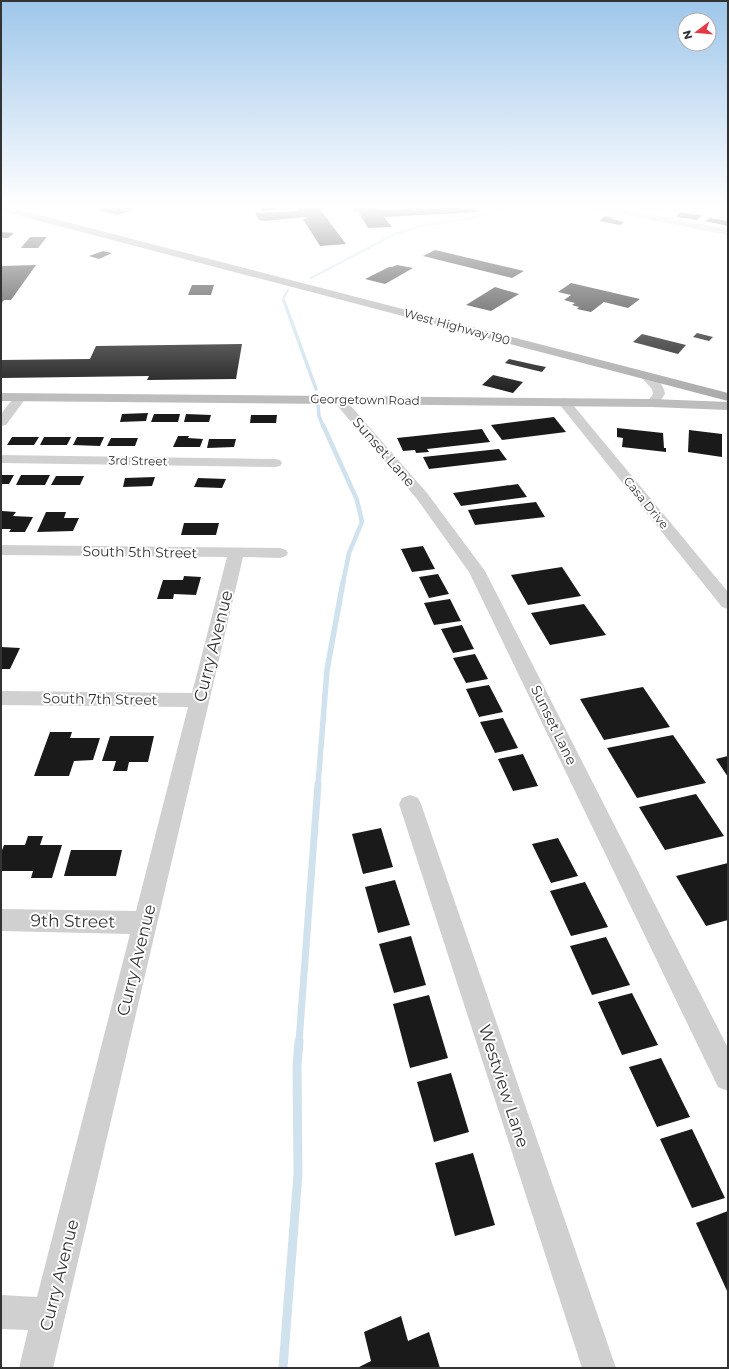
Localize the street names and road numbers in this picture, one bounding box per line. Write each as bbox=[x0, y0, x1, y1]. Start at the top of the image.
street label: West Highway 190 bbox=[402, 305, 512, 348]
street label: Georgetown Road bbox=[310, 391, 420, 408]
street label: Sunset Lane bbox=[349, 413, 419, 491]
street label: 3rd Street bbox=[108, 452, 168, 469]
street label: Casa Drive bbox=[621, 473, 672, 532]
street label: South 5th Street bbox=[83, 542, 198, 562]
street label: Curry Avenue bbox=[189, 588, 237, 704]
street label: Sunset Lane bbox=[527, 682, 581, 768]
street label: South 7th Street bbox=[42, 689, 158, 709]
street label: Curry Avenue bbox=[112, 902, 160, 1018]
street label: 9th Street bbox=[30, 910, 116, 932]
street label: Westview Lane bbox=[475, 1022, 533, 1150]
street label: Curry Avenue bbox=[35, 1217, 83, 1333]

